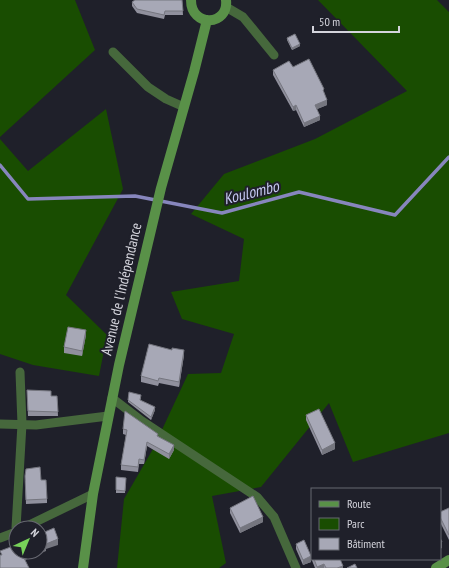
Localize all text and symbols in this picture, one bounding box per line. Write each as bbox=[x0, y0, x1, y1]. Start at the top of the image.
scale bar bbox=[313, 8, 399, 34]
text: 50 m bbox=[319, 14, 340, 29]
water label: Koulombo bbox=[221, 175, 282, 208]
street label: Avenue de l'Indépendance bbox=[96, 221, 146, 357]
legend bbox=[311, 488, 441, 560]
text: Route bbox=[347, 496, 371, 511]
text: Parc bbox=[347, 516, 365, 531]
north arrow bbox=[8, 520, 48, 560]
text: N bbox=[28, 526, 42, 540]
text: Bâtiment bbox=[347, 536, 385, 551]

